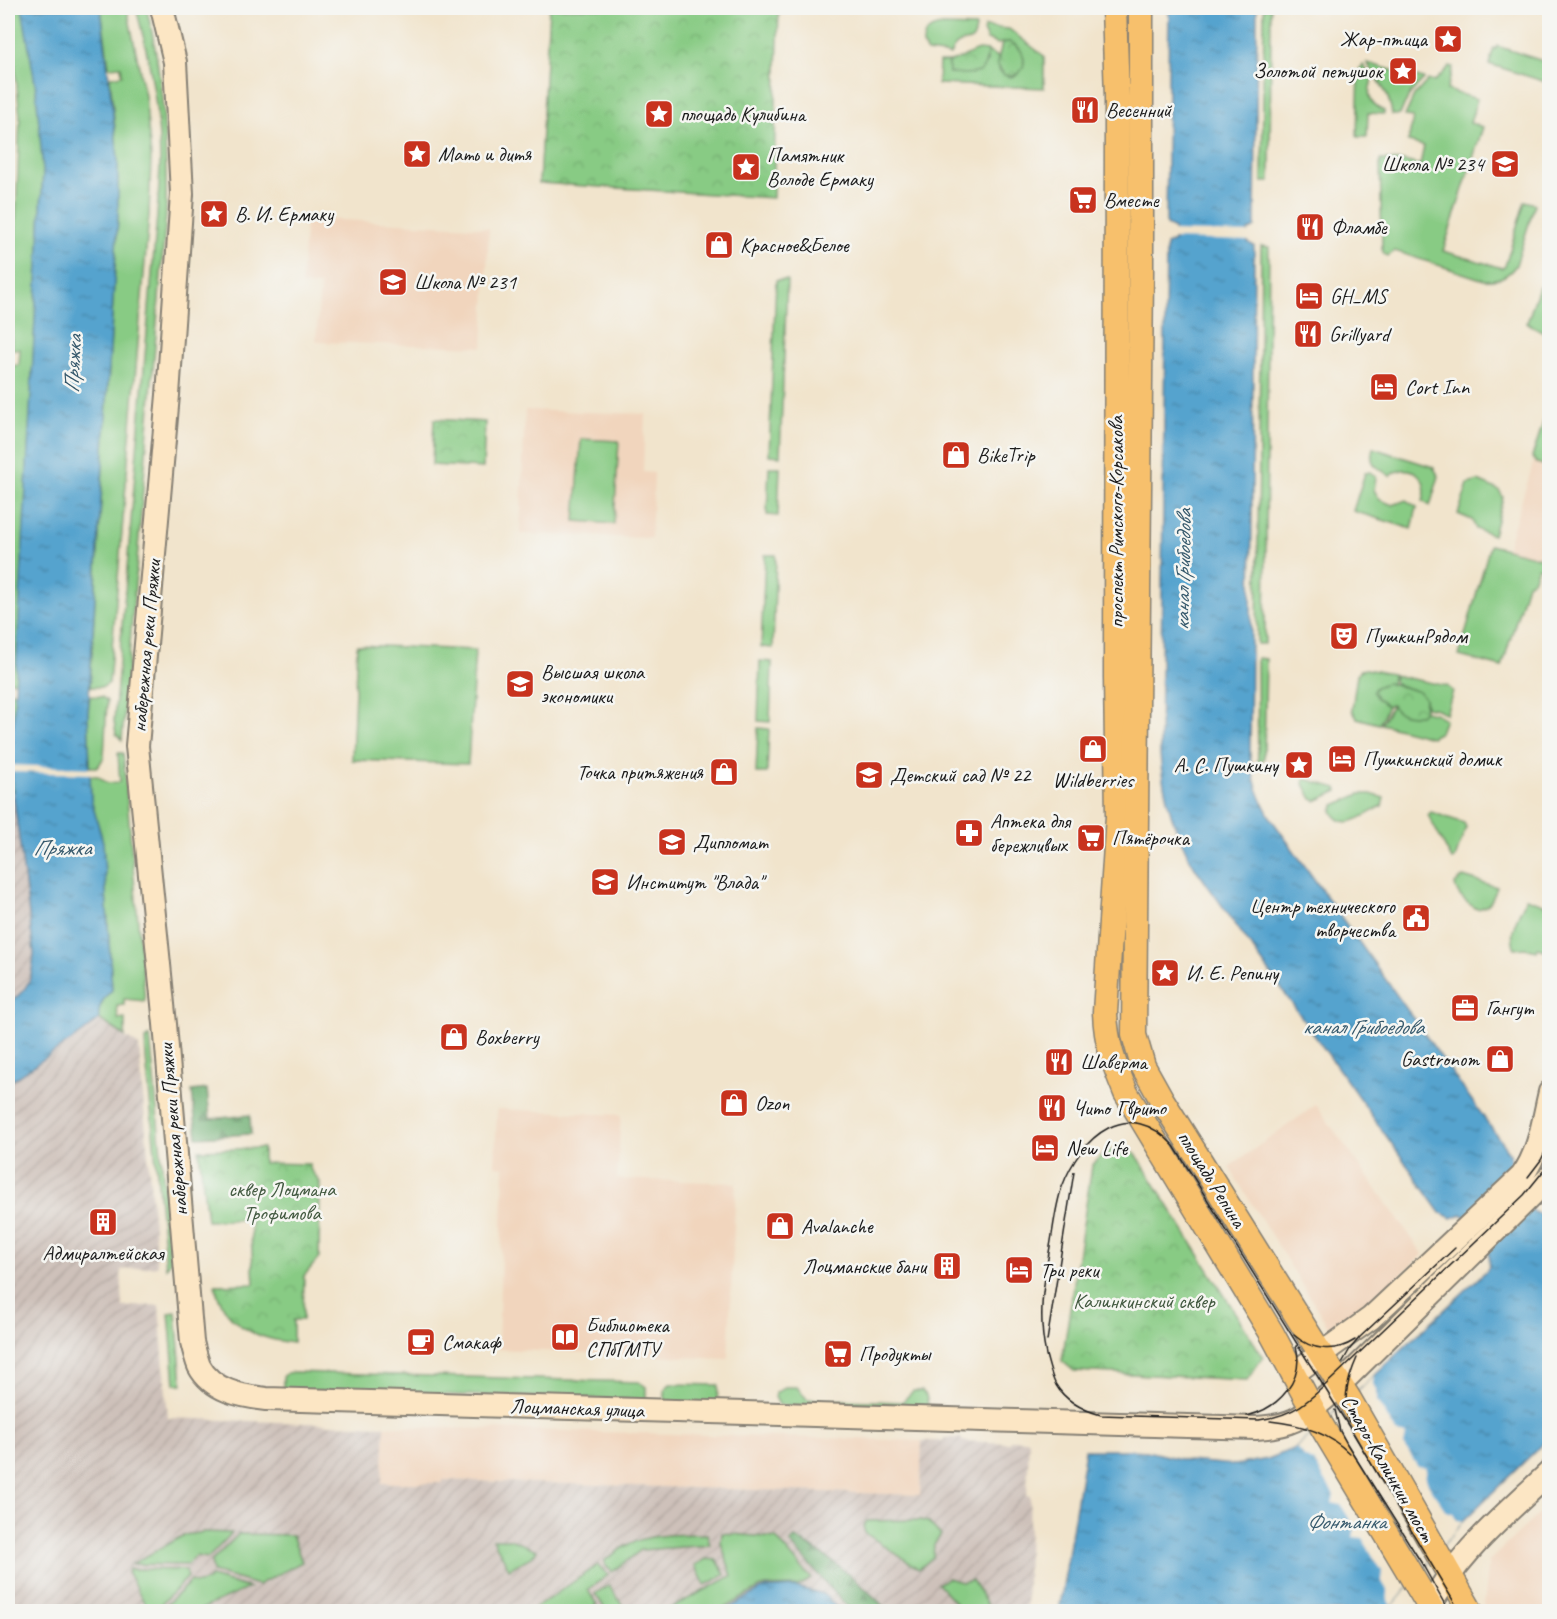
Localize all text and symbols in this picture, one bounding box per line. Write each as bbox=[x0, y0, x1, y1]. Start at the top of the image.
place icon: Жар-птица bbox=[1432, 23, 1464, 55]
place label: Жар-птица bbox=[1340, 26, 1429, 52]
place icon: Золотой петушок bbox=[1387, 55, 1419, 87]
place label: Золотой петушок bbox=[1253, 58, 1384, 84]
restaurant icon: Весенний bbox=[1069, 94, 1101, 126]
place label: Весенний bbox=[1106, 97, 1172, 123]
place icon: площадь Кулибина bbox=[643, 98, 675, 130]
place label: площадь Кулибина bbox=[680, 101, 807, 127]
place icon: Мать и дитя bbox=[401, 138, 433, 170]
place label: Мать и дитя bbox=[438, 141, 533, 167]
place label: Памятник Володе Ермаку bbox=[767, 142, 875, 192]
school or university icon: Школа № 234 bbox=[1489, 148, 1521, 180]
place icon: Памятник Володе Ермаку bbox=[730, 151, 762, 183]
place label: Школа № 234 bbox=[1382, 151, 1487, 177]
supermarket icon: Вместе bbox=[1067, 184, 1099, 216]
place label: Вместе bbox=[1104, 187, 1160, 213]
place icon: В. И. Ермаку bbox=[198, 198, 230, 230]
place label: В. И. Ермаку bbox=[235, 201, 335, 227]
restaurant icon: Фламбе bbox=[1294, 211, 1326, 243]
place label: Фламбе bbox=[1331, 214, 1388, 240]
shop icon: Красное&Белое bbox=[703, 229, 735, 261]
place label: Красное&Белое bbox=[740, 232, 850, 258]
school or university icon: Школа № 231 bbox=[377, 266, 409, 298]
place label: Школа № 231 bbox=[414, 269, 518, 295]
hotel icon: GH_MS bbox=[1293, 280, 1325, 312]
place label: GH_MS bbox=[1330, 283, 1389, 309]
restaurant icon: Grillyard bbox=[1292, 318, 1324, 350]
place label: Grillyard bbox=[1329, 321, 1392, 347]
water label: Пряжка bbox=[58, 332, 89, 394]
hotel icon: Cort Inn bbox=[1368, 371, 1400, 403]
place label: Cort Inn bbox=[1405, 374, 1470, 400]
street label: проспект Римского-Корсакова bbox=[1103, 414, 1129, 628]
shop icon: BikeTrip bbox=[940, 439, 972, 471]
place label: BikeTrip bbox=[977, 442, 1037, 468]
water label: канал Грибоедова bbox=[1168, 507, 1198, 631]
street label: набережная реки Пряжки bbox=[126, 556, 167, 733]
theatre icon: ПушкинРядом bbox=[1328, 620, 1360, 652]
place label: ПушкинРядом bbox=[1365, 623, 1469, 649]
place label: Высшая школа экономики bbox=[541, 659, 646, 709]
school or university icon: Высшая школа экономики bbox=[504, 668, 536, 700]
shop icon: Wildberries bbox=[1077, 733, 1109, 765]
hotel icon: Пушкинский домик bbox=[1326, 743, 1358, 775]
place label: Пушкинский домик bbox=[1363, 746, 1503, 772]
place icon: А. С. Пушкину bbox=[1283, 749, 1315, 781]
place label: А. С. Пушкину bbox=[1174, 752, 1280, 778]
shop icon: Точка притяжения bbox=[708, 756, 740, 788]
place label: Точка притяжения bbox=[577, 759, 704, 785]
school or university icon: Детский сад № 22 bbox=[853, 759, 885, 791]
place label: Детский сад № 22 bbox=[890, 762, 1032, 788]
place label: Wildberries bbox=[1053, 767, 1135, 793]
place label: Аптека для бережливых bbox=[990, 808, 1072, 858]
pharmacy icon: Аптека для бережливых bbox=[953, 817, 985, 849]
supermarket icon: Пятёрочка bbox=[1075, 822, 1107, 854]
place label: Пятёрочка bbox=[1112, 825, 1191, 851]
school or university icon: Дипломат bbox=[656, 826, 688, 858]
place label: Дипломат bbox=[693, 829, 769, 855]
water label: Пряжка bbox=[33, 834, 93, 862]
school or university icon: Институт "Влада" bbox=[589, 866, 621, 898]
place label: Институт "Влада" bbox=[626, 869, 767, 895]
place label: Центр технического творчества bbox=[1250, 893, 1397, 943]
public building icon: Центр технического творчества bbox=[1400, 902, 1432, 934]
place icon: И. Е. Репину bbox=[1149, 957, 1181, 989]
place label: И. Е. Репину bbox=[1186, 960, 1280, 986]
office icon: Гангут bbox=[1449, 992, 1481, 1024]
place label: Гангут bbox=[1486, 995, 1535, 1021]
water label: канал Грибоедова bbox=[1302, 1013, 1426, 1041]
shop icon: Boxberry bbox=[438, 1021, 470, 1053]
place label: Boxberry bbox=[475, 1024, 541, 1050]
street label: набережная реки Пряжки bbox=[152, 1040, 193, 1217]
shop icon: Gastronom bbox=[1484, 1043, 1516, 1075]
restaurant icon: Шаверма bbox=[1043, 1046, 1075, 1078]
place label: Gastronom bbox=[1401, 1046, 1480, 1072]
place label: Шаверма bbox=[1080, 1049, 1149, 1075]
shop icon: Ozon bbox=[718, 1087, 750, 1119]
place label: Ozon bbox=[755, 1090, 790, 1116]
restaurant icon: Чито Гврито bbox=[1036, 1092, 1068, 1124]
place label: Чито Гврито bbox=[1073, 1095, 1167, 1121]
street label: площадь Репина bbox=[1172, 1126, 1253, 1234]
hotel icon: New Life bbox=[1029, 1132, 1061, 1164]
place label: New Life bbox=[1066, 1135, 1129, 1161]
park label: сквер Лоцмана Трофимова bbox=[229, 1176, 337, 1226]
building icon: Адмиралтейская bbox=[87, 1206, 119, 1238]
shop icon: Avalanche bbox=[764, 1210, 796, 1242]
place label: Avalanche bbox=[801, 1213, 874, 1239]
place label: Адмиралтейская bbox=[42, 1240, 165, 1266]
building icon: Лоцманские бани bbox=[931, 1250, 963, 1282]
place label: Лоцманские бани bbox=[803, 1253, 929, 1279]
hotel icon: Три реки bbox=[1003, 1254, 1035, 1286]
place label: Три реки bbox=[1040, 1257, 1101, 1283]
park label: Калинкинский сквер bbox=[1073, 1288, 1216, 1314]
place label: Библиотека СПбГМТУ bbox=[586, 1312, 670, 1362]
library icon: Библиотека СПбГМТУ bbox=[549, 1321, 581, 1353]
cafe icon: Смакаф bbox=[405, 1326, 437, 1358]
place label: Смакаф bbox=[442, 1329, 502, 1355]
supermarket icon: Продукты bbox=[822, 1338, 854, 1370]
place label: Продукты bbox=[859, 1341, 932, 1367]
street label: Старо-Калинкин мост bbox=[1336, 1390, 1441, 1547]
street label: Лоцманская улица bbox=[510, 1393, 646, 1423]
water label: Фонтанка bbox=[1306, 1508, 1389, 1536]

